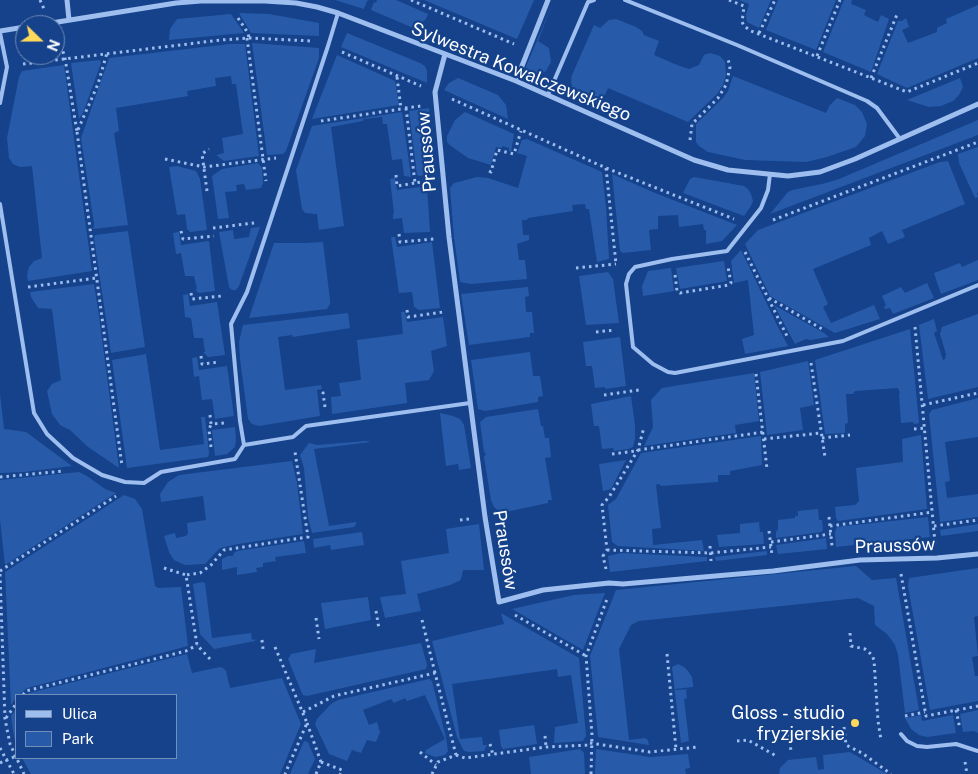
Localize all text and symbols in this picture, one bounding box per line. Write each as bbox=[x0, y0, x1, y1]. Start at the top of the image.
north arrow bbox=[15, 15, 65, 65]
street label: Sylwestra Kowalczewskiego bbox=[408, 18, 634, 126]
text: N bbox=[44, 37, 62, 53]
street label: Praussów bbox=[413, 111, 441, 193]
street label: Praussów bbox=[488, 508, 522, 592]
street label: Praussów bbox=[854, 534, 936, 558]
legend bbox=[15, 694, 178, 759]
place label: Gloss - studio fryzjerskie bbox=[731, 702, 845, 744]
text: Ulica bbox=[62, 705, 97, 722]
marker: Gloss - studio fryzjerskie bbox=[849, 717, 861, 729]
text: Park bbox=[62, 730, 94, 747]

